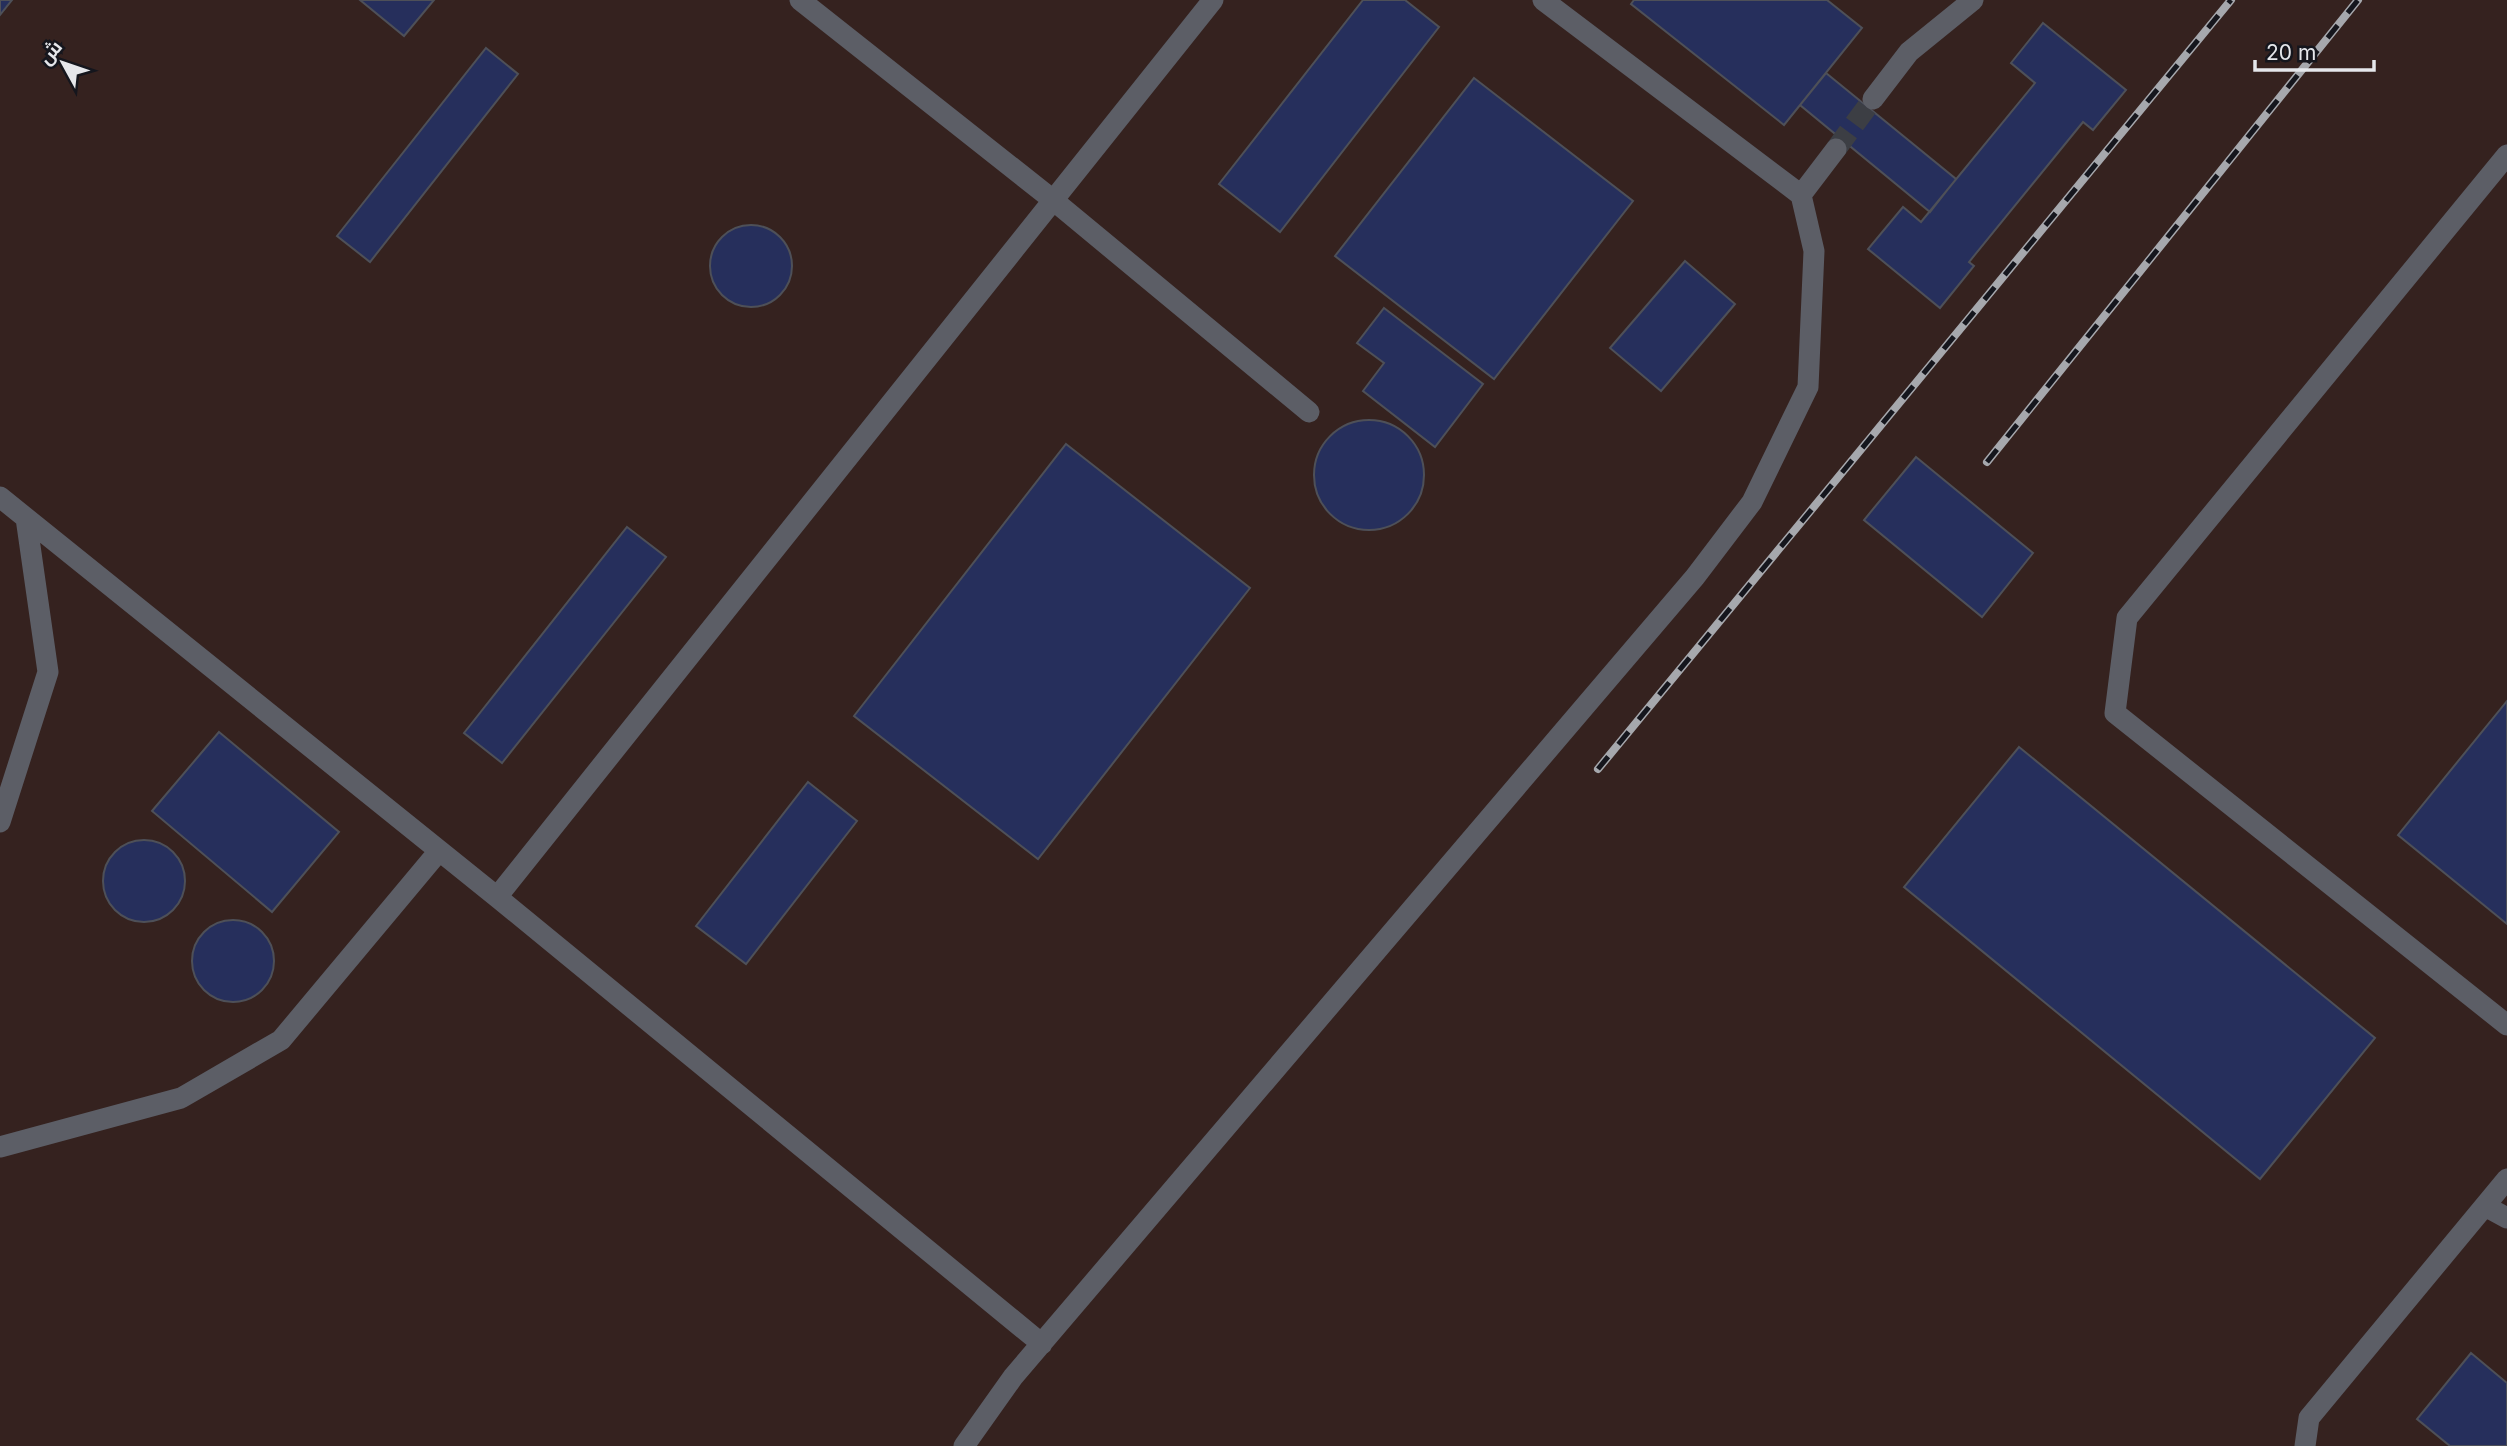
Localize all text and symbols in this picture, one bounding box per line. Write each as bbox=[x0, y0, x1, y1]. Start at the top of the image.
north arrow bbox=[28, 28, 98, 98]
scale bar bbox=[2255, 28, 2374, 72]
text: ش bbox=[34, 36, 67, 69]
text: 20 m bbox=[2266, 40, 2316, 65]

